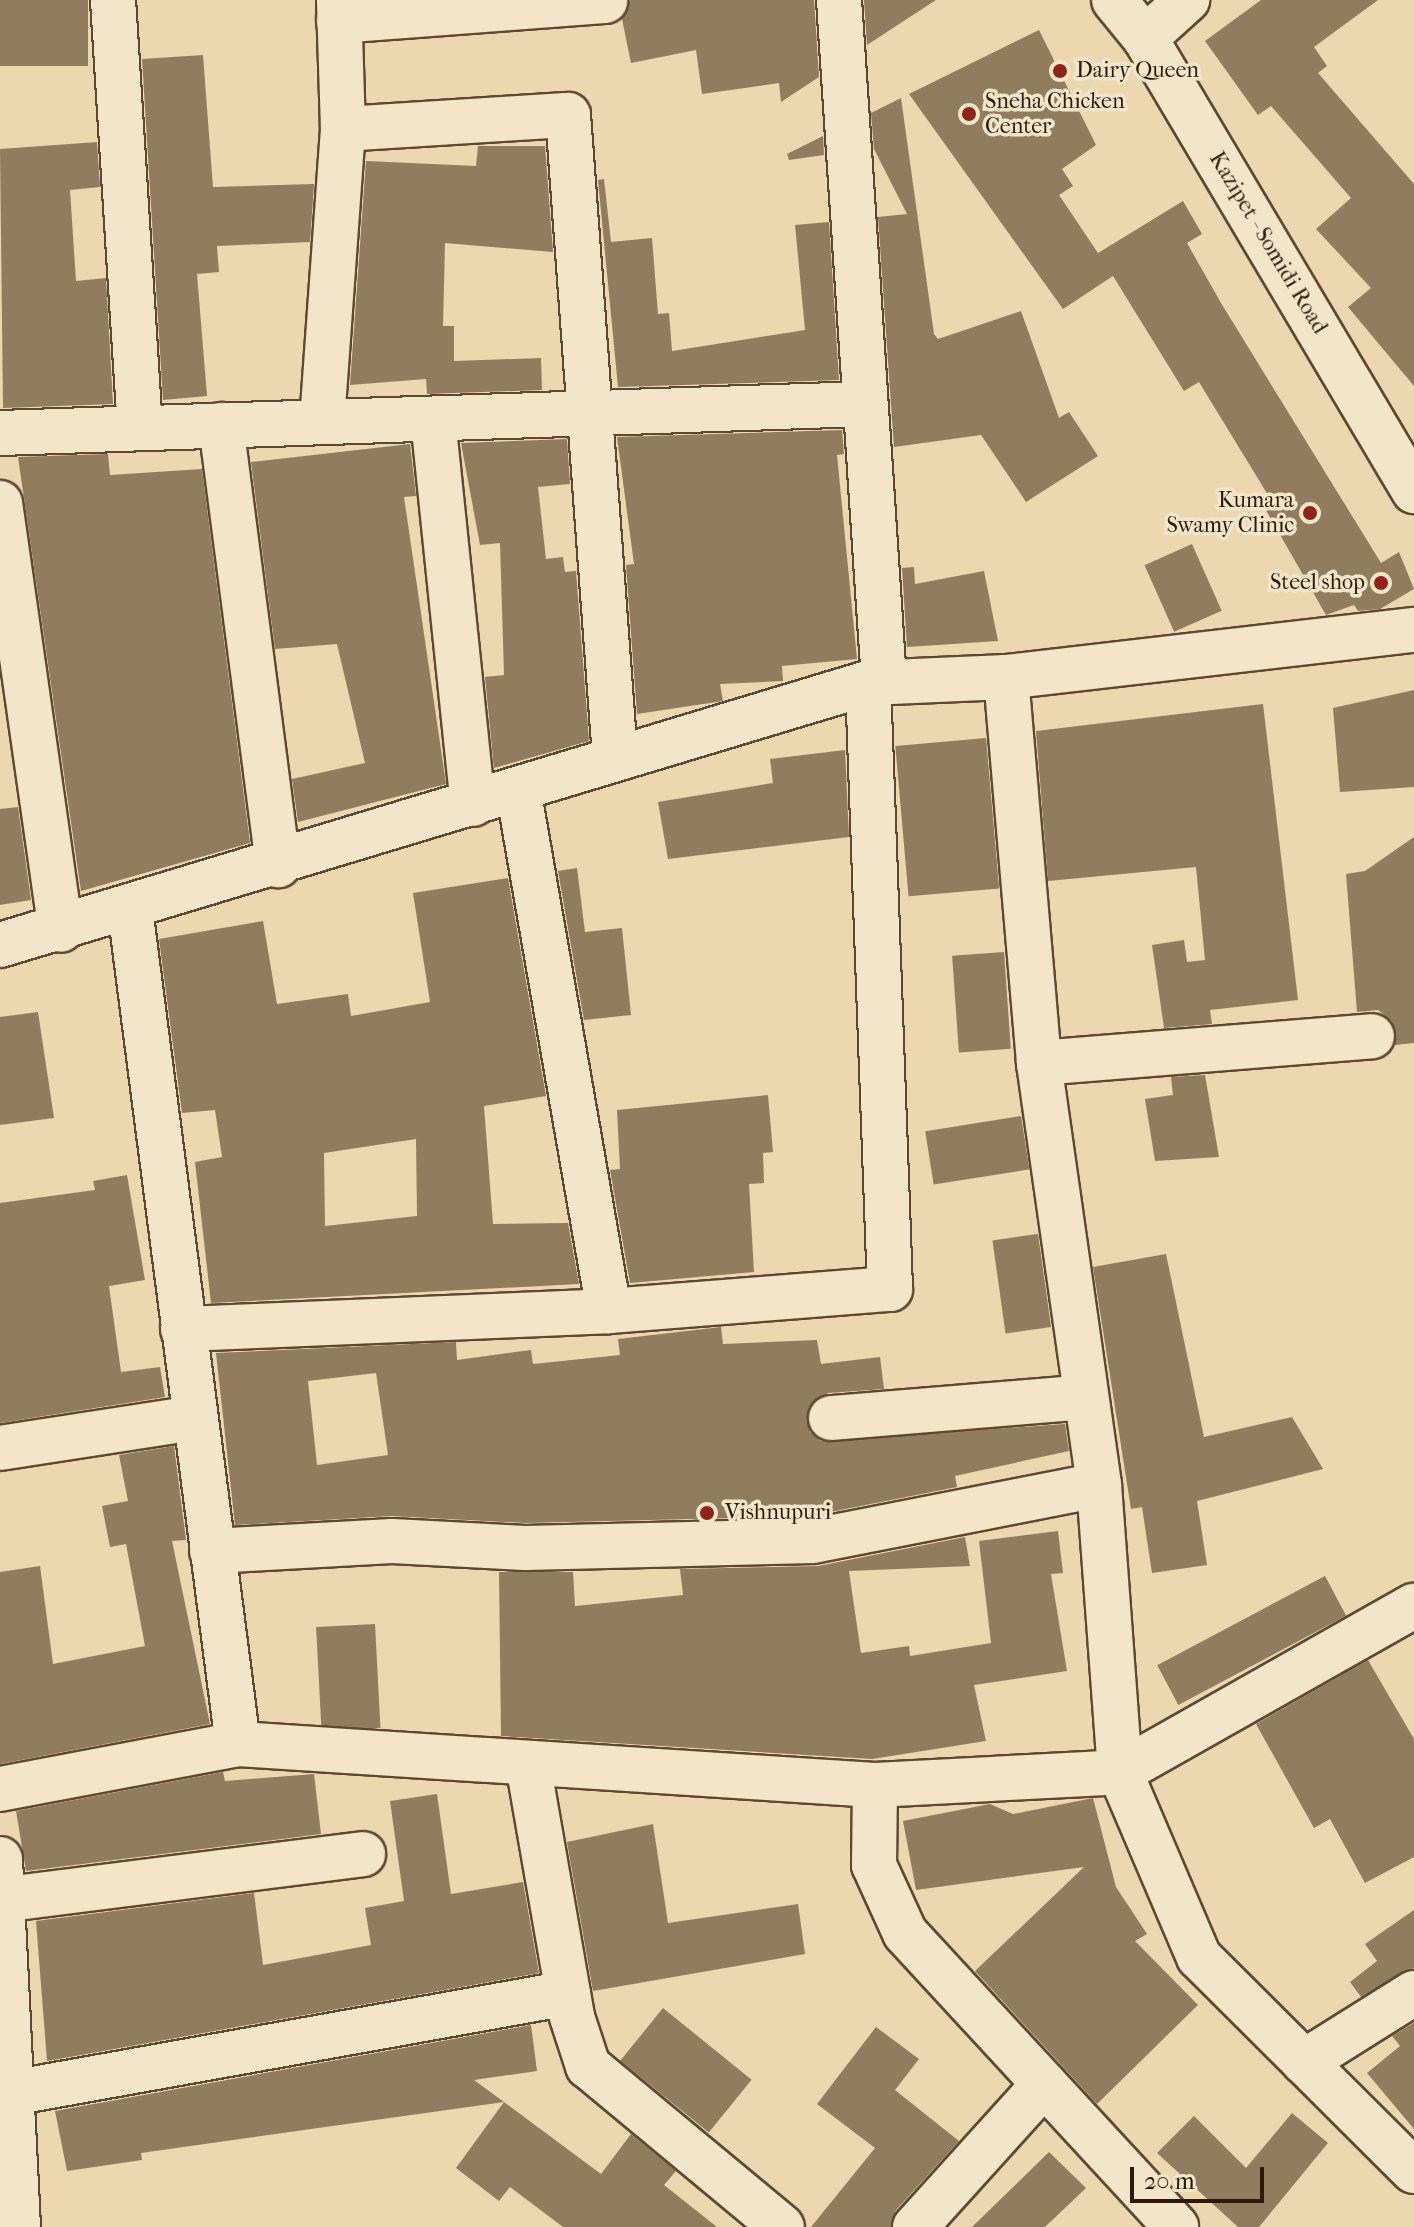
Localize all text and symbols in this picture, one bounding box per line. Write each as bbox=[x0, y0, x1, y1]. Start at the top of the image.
place label: Dairy Queen bbox=[1076, 58, 1199, 84]
marker: Dairy Queen bbox=[1051, 62, 1069, 80]
place label: Sneha Chicken Center bbox=[985, 88, 1125, 140]
marker: Sneha Chicken Center bbox=[960, 105, 978, 123]
street label: Kazipet - Somidi Road bbox=[1203, 147, 1333, 339]
place label: Kumara Swamy Clinic bbox=[1166, 487, 1294, 538]
marker: Kumara Swamy Clinic bbox=[1301, 504, 1319, 522]
place label: Steel shop bbox=[1270, 570, 1365, 596]
marker: Steel shop bbox=[1372, 574, 1390, 592]
place label: Vishnupuri bbox=[725, 1500, 831, 1526]
marker: Vishnupuri bbox=[696, 1502, 718, 1524]
scale bar bbox=[1134, 2151, 1268, 2201]
text: 20 m bbox=[1144, 2167, 1195, 2195]

